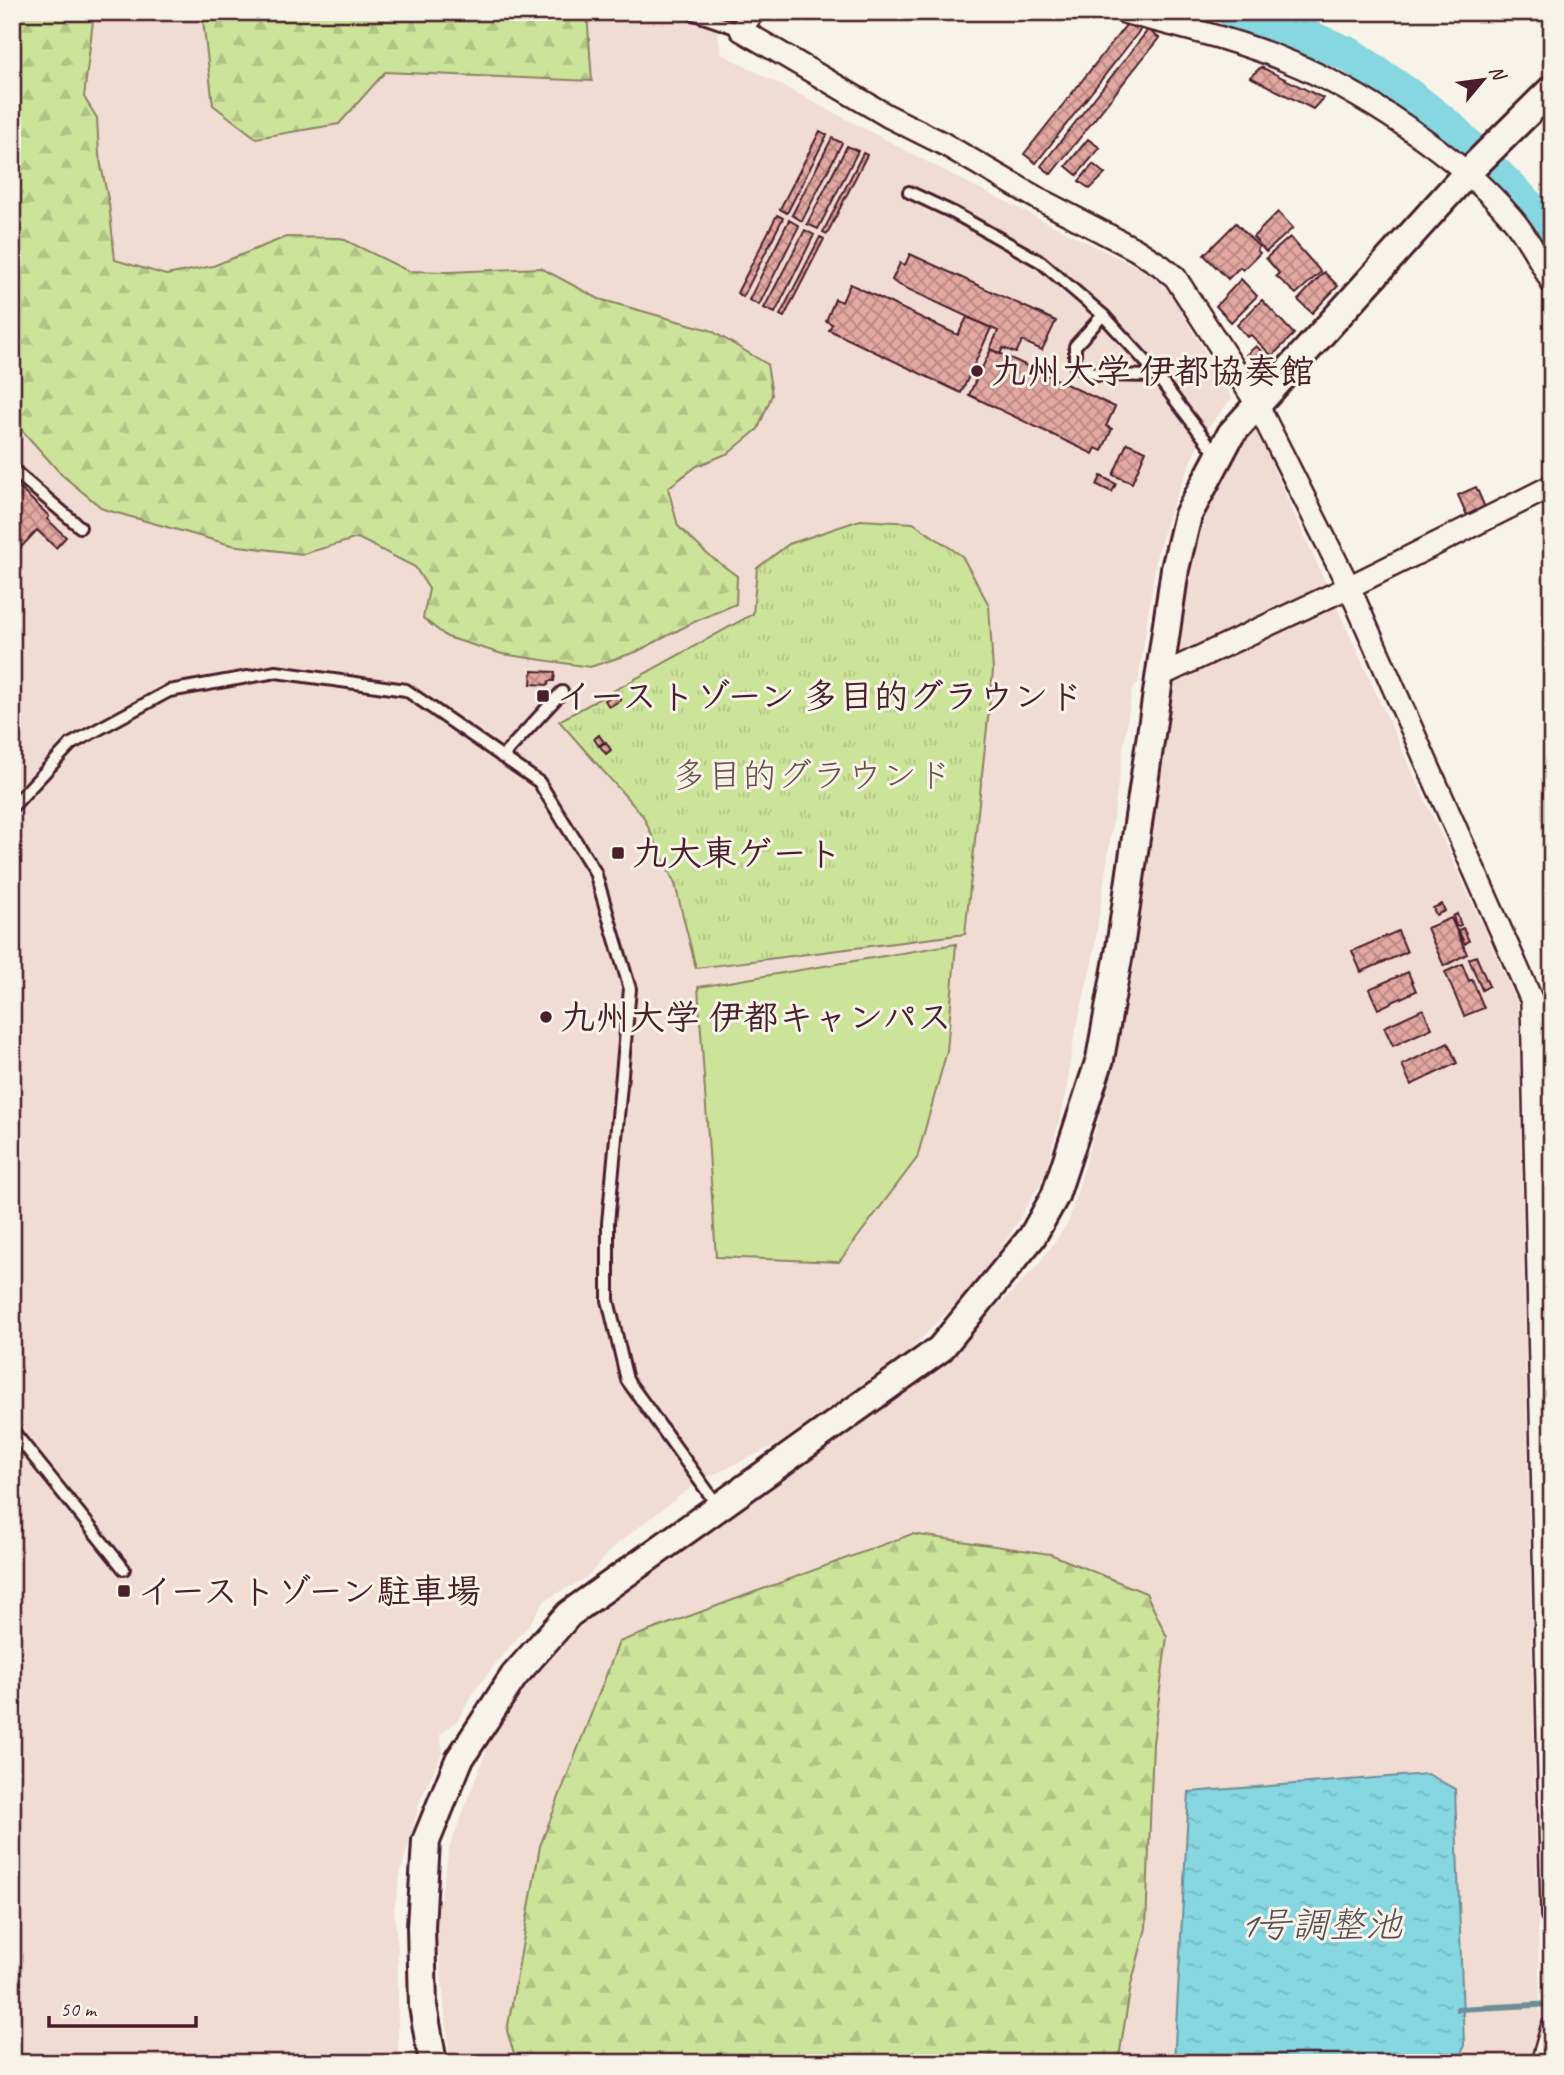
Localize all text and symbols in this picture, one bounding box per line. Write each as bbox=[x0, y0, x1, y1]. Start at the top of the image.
north arrow bbox=[1448, 46, 1518, 116]
text: N bbox=[1484, 61, 1512, 86]
place label: 九州大学 伊都協奏館 bbox=[991, 349, 1314, 394]
marker: 九州大学 伊都協奏館 bbox=[969, 363, 985, 379]
place label: イーストゾーン 多目的グラウンド bbox=[557, 674, 1083, 719]
marker: イーストゾーン 多目的グラウンド bbox=[535, 688, 551, 704]
park label: 多目的グラウンド bbox=[672, 753, 952, 798]
place label: 九大東ゲート bbox=[632, 831, 842, 876]
marker: 九大東ゲート bbox=[610, 845, 626, 861]
place label: 九州大学 伊都キャンパス bbox=[560, 995, 952, 1040]
marker: 九州大学 伊都キャンパス bbox=[538, 1009, 554, 1025]
place label: イーストゾーン駐車場 bbox=[138, 1569, 481, 1614]
marker: イーストゾーン駐車場 bbox=[116, 1583, 132, 1599]
water label: 1号調整池 bbox=[1238, 1901, 1403, 1948]
scale bar bbox=[49, 1984, 196, 2028]
text: 50 m bbox=[60, 1996, 98, 2022]

